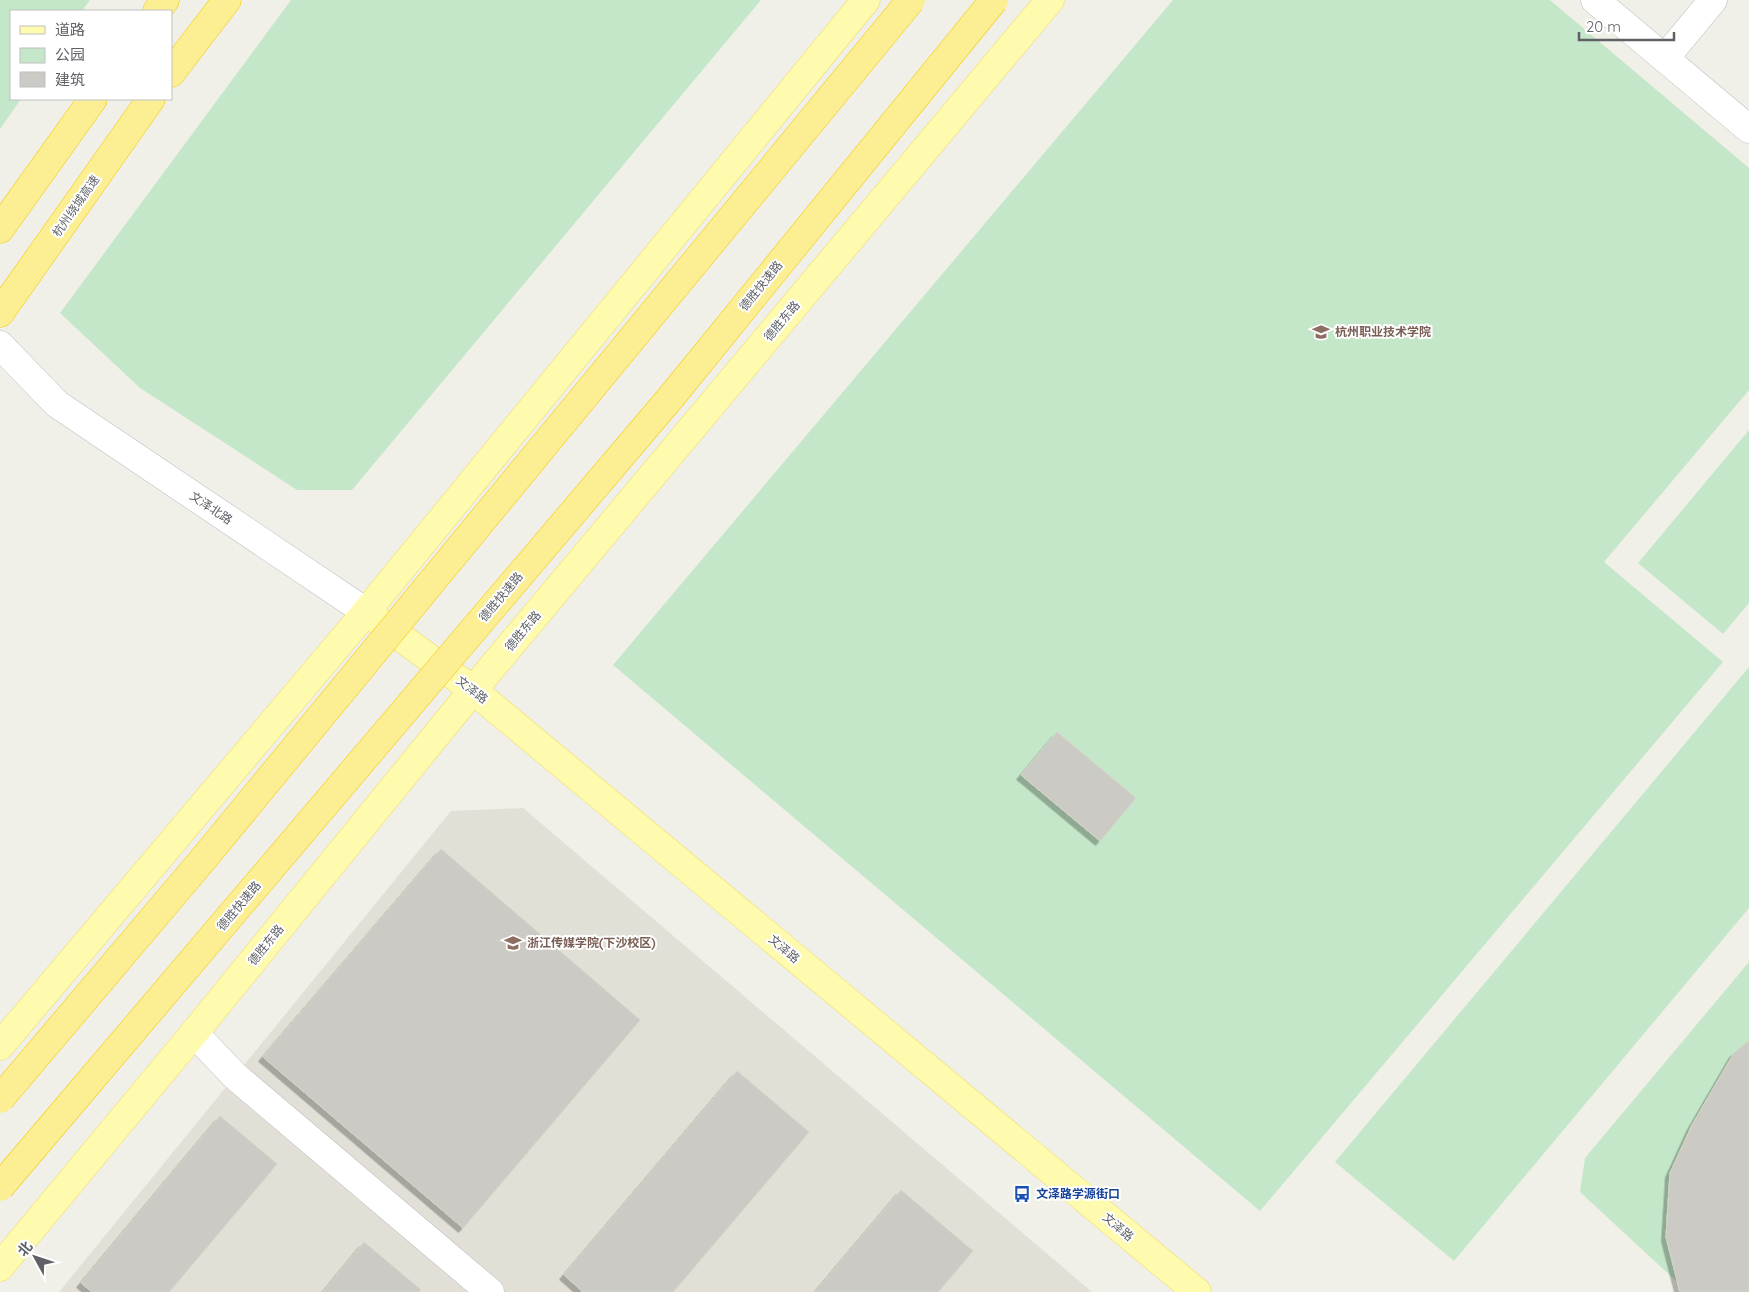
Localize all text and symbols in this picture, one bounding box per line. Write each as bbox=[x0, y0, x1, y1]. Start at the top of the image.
legend bbox=[10, 10, 172, 100]
scale bar bbox=[1579, 10, 1674, 42]
text: 20 m bbox=[1586, 17, 1621, 36]
text: 道路 bbox=[55, 20, 85, 39]
text: 公园 bbox=[55, 45, 85, 64]
text: 建筑 bbox=[55, 70, 85, 89]
street label: 杭州绕城高速 bbox=[49, 172, 102, 240]
street label: 德胜快速路 bbox=[736, 258, 785, 314]
street label: 德胜东路 bbox=[760, 297, 803, 344]
school or university icon: 杭州职业技术学院 bbox=[1311, 322, 1331, 342]
place label: 杭州职业技术学院 bbox=[1335, 324, 1431, 339]
street label: 文泽北路 bbox=[187, 488, 235, 527]
street label: 德胜快速路 bbox=[476, 569, 526, 624]
street label: 德胜东路 bbox=[501, 607, 544, 654]
street label: 文泽路 bbox=[454, 673, 491, 707]
street label: 德胜快速路 bbox=[214, 878, 264, 933]
street label: 德胜东路 bbox=[245, 921, 287, 968]
street label: 文泽路 bbox=[766, 931, 803, 966]
school or university icon: 浙江传媒学院(下沙校区) bbox=[503, 933, 523, 953]
place label: 浙江传媒学院(下沙校区) bbox=[527, 935, 656, 950]
bus stop icon: 文泽路学源街口 bbox=[1012, 1184, 1032, 1204]
place label: 文泽路学源街口 bbox=[1036, 1186, 1120, 1201]
street label: 文泽路 bbox=[1100, 1209, 1137, 1244]
north arrow bbox=[10, 1232, 60, 1282]
text: 北 bbox=[14, 1237, 36, 1260]

